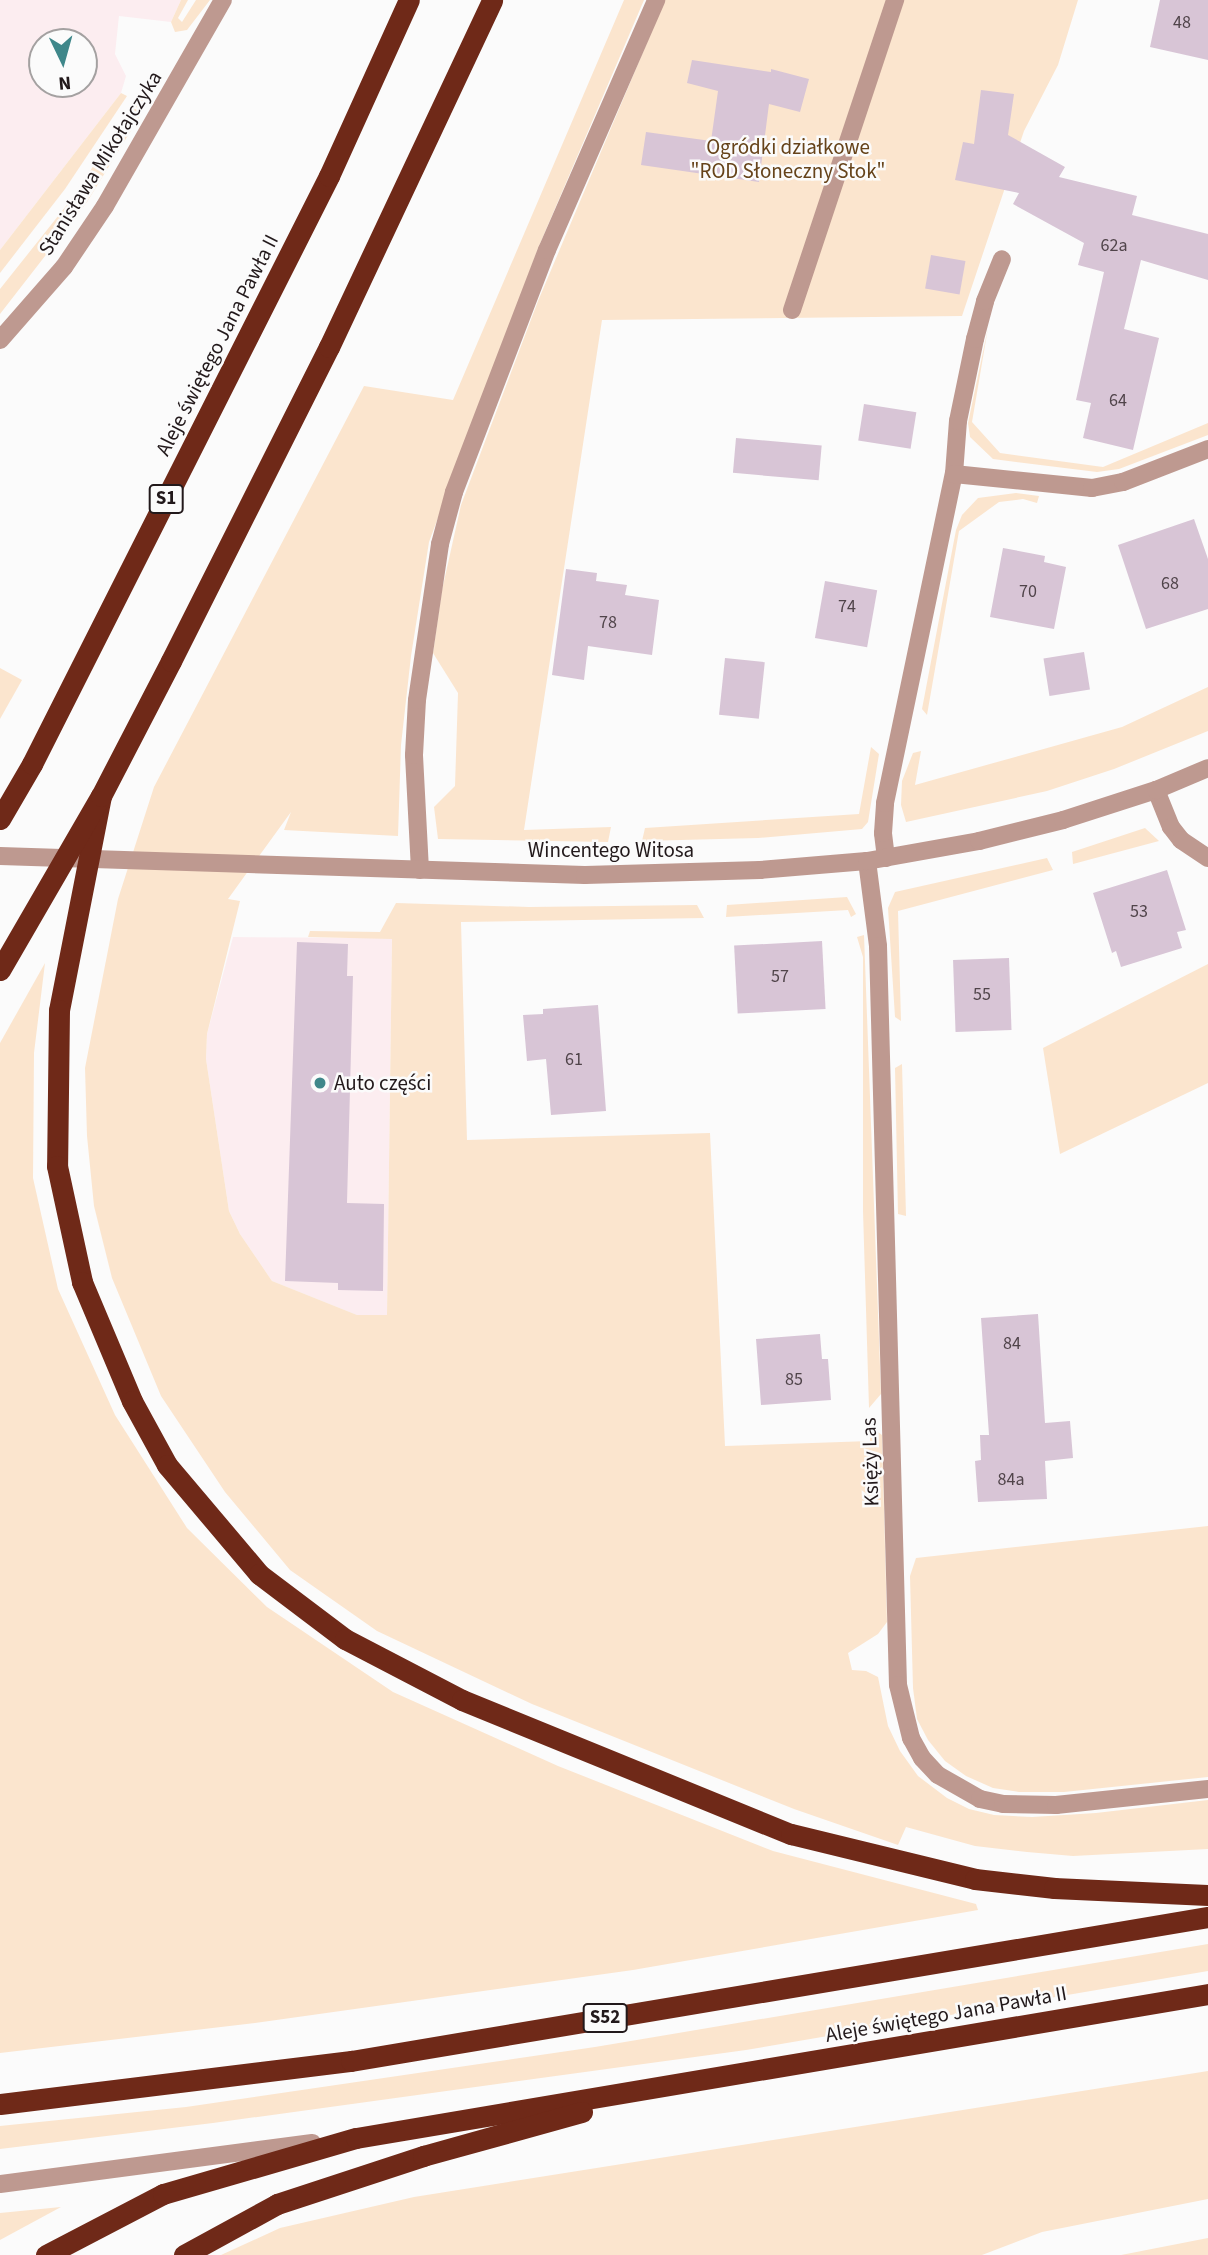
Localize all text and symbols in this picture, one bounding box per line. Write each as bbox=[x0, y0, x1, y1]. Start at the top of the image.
house number: 48 bbox=[1173, 12, 1191, 34]
north arrow bbox=[28, 28, 98, 98]
street label: Stanisława Mikołajczyka bbox=[33, 66, 167, 260]
text: N bbox=[57, 68, 72, 96]
park label: Ogródki działkowe "ROD Słoneczny Stok" bbox=[691, 134, 885, 184]
street label: Aleje świętego Jana Pawła II bbox=[150, 230, 284, 460]
house number: 62a bbox=[1101, 235, 1127, 257]
house number: 64 bbox=[1109, 390, 1127, 412]
road number: S1 bbox=[148, 484, 184, 514]
house number: 68 bbox=[1161, 573, 1179, 595]
house number: 70 bbox=[1019, 581, 1037, 603]
house number: 74 bbox=[838, 596, 856, 618]
house number: 78 bbox=[599, 612, 617, 634]
street label: Wincentego Witosa bbox=[528, 837, 694, 863]
house number: 53 bbox=[1130, 901, 1148, 923]
house number: 57 bbox=[771, 966, 789, 988]
house number: 55 bbox=[973, 984, 991, 1006]
house number: 61 bbox=[565, 1049, 583, 1071]
place label: Auto części bbox=[334, 1070, 431, 1096]
marker: Auto części bbox=[312, 1075, 328, 1091]
house number: 84 bbox=[1003, 1333, 1021, 1355]
house number: 85 bbox=[785, 1369, 803, 1391]
street label: Księży Las bbox=[856, 1417, 884, 1507]
house number: 84a bbox=[998, 1469, 1024, 1491]
street label: Aleje świętego Jana Pawła II bbox=[823, 1980, 1069, 2048]
road number: S52 bbox=[582, 2002, 628, 2034]

